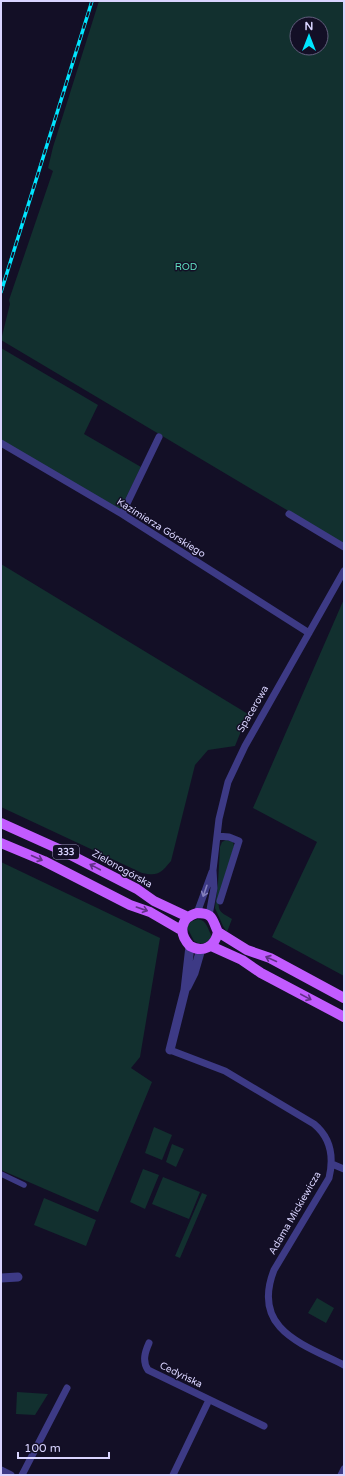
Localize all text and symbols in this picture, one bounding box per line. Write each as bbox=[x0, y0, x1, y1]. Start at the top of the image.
north arrow bbox=[289, 16, 329, 56]
text: N bbox=[305, 20, 313, 33]
park label: ROD bbox=[175, 261, 197, 273]
street label: Kazimierza Górskiego bbox=[114, 496, 208, 560]
street label: Spacerowa bbox=[235, 683, 271, 735]
road number: 333 bbox=[53, 845, 79, 859]
street label: Zielonogórska bbox=[90, 847, 154, 891]
one-way arrow bbox=[31, 855, 43, 862]
one-way arrow bbox=[89, 863, 101, 871]
one-way arrow bbox=[200, 885, 208, 897]
one-way arrow bbox=[136, 906, 148, 914]
one-way arrow bbox=[265, 955, 277, 962]
one-way arrow bbox=[300, 993, 312, 1001]
street label: Adama Mickiewicza bbox=[266, 1169, 324, 1257]
street label: Cedyńska bbox=[158, 1360, 204, 1390]
scale bar bbox=[18, 1434, 109, 1460]
text: 100 m bbox=[24, 1441, 61, 1455]

